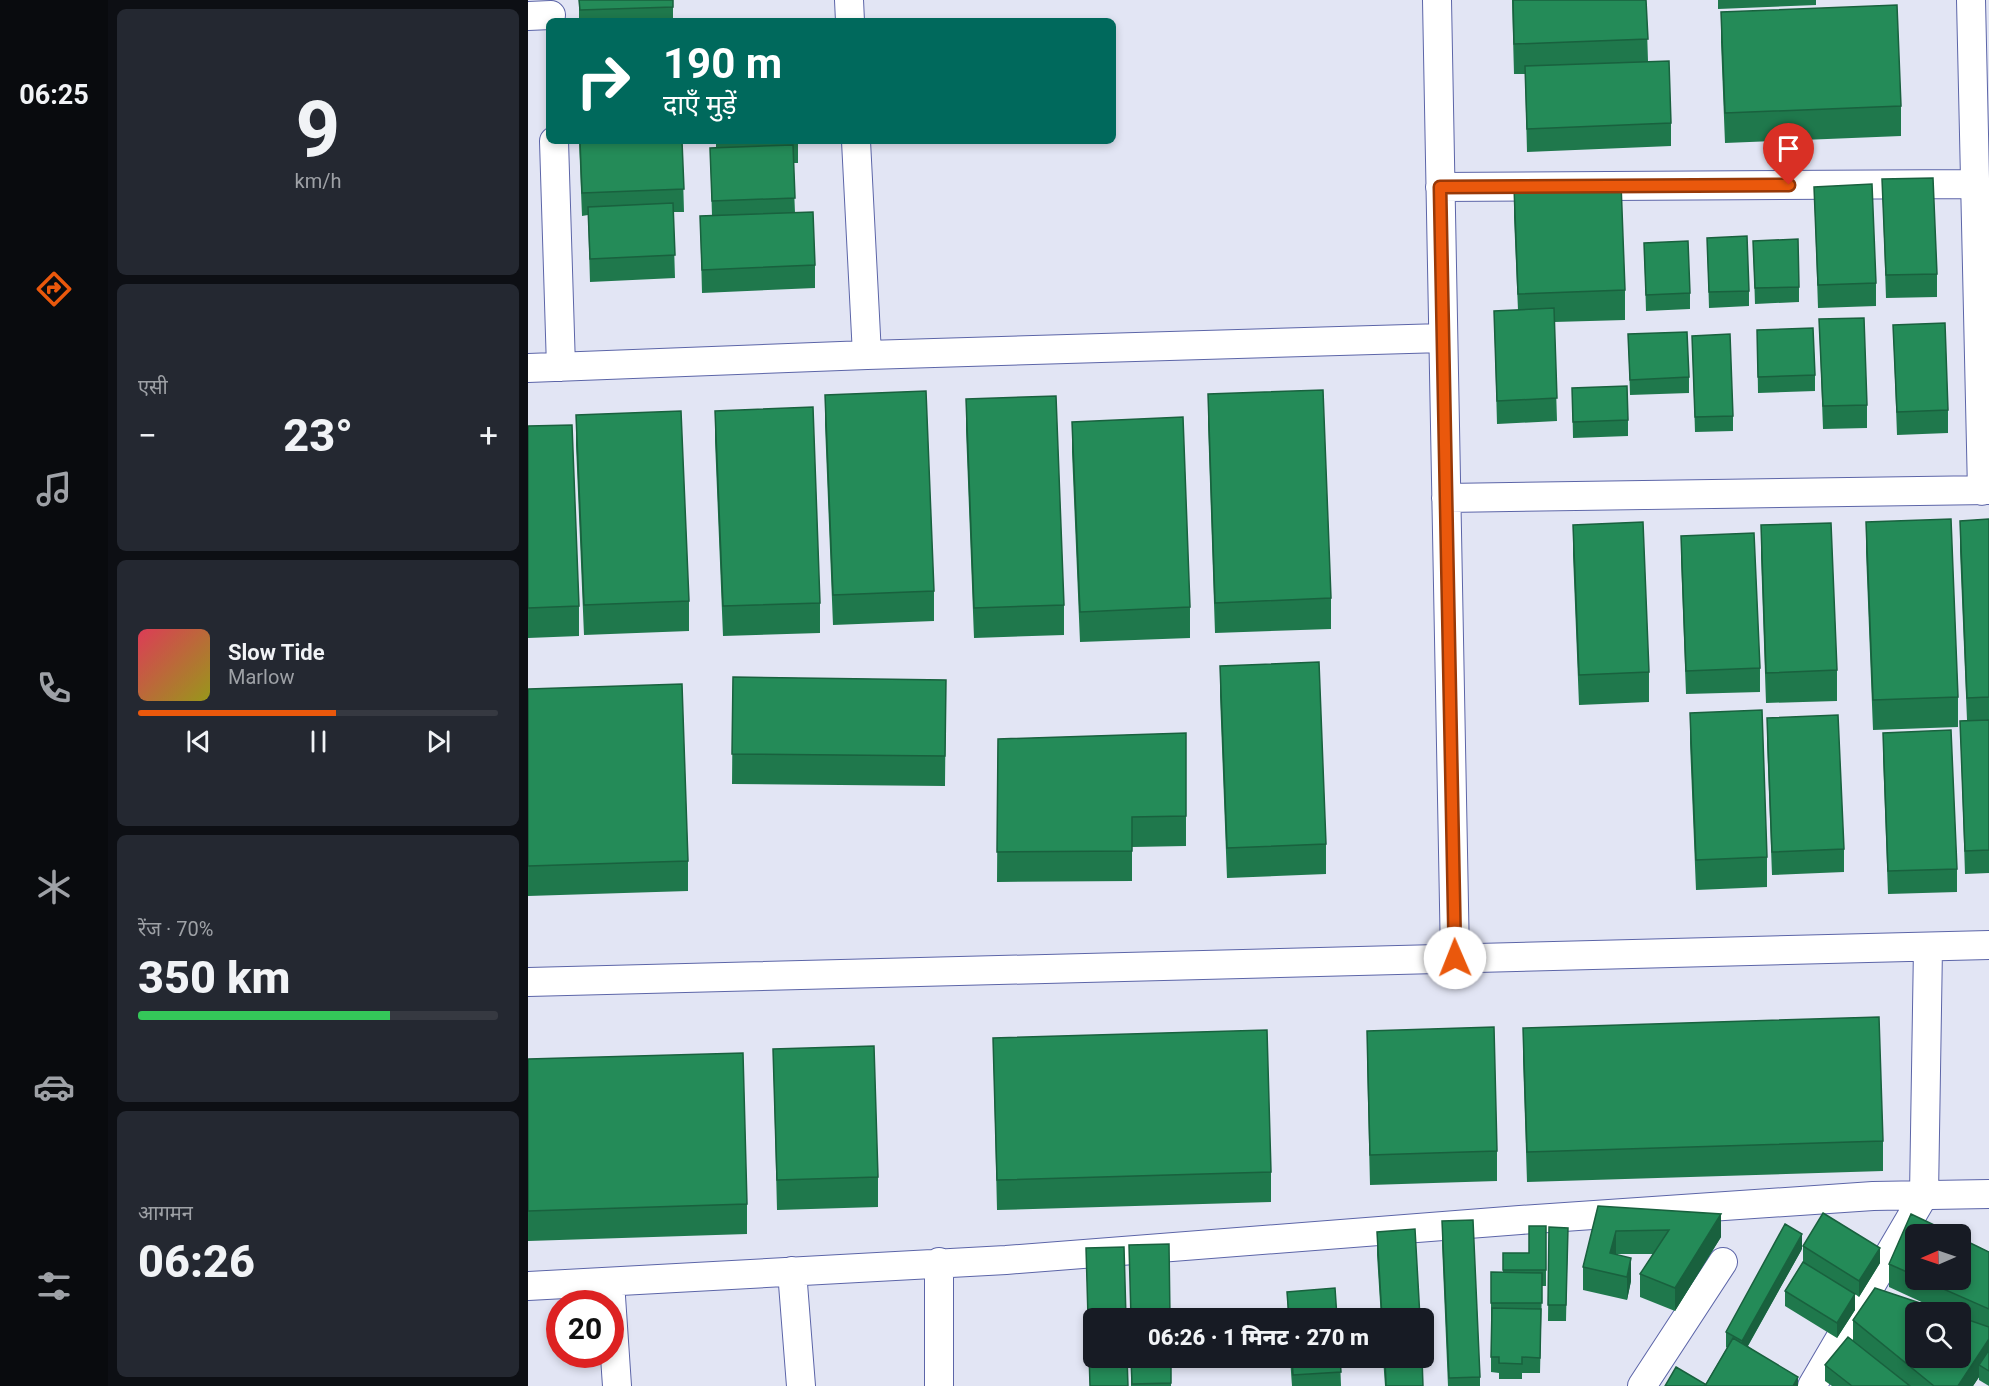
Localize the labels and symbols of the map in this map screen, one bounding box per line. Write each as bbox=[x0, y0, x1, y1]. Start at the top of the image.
pin bbox=[1763, 123, 1814, 185]
position arrow bbox=[1423, 926, 1487, 990]
north arrow bbox=[1905, 1224, 1971, 1290]
speed limit sign: 20 bbox=[546, 1290, 624, 1368]

